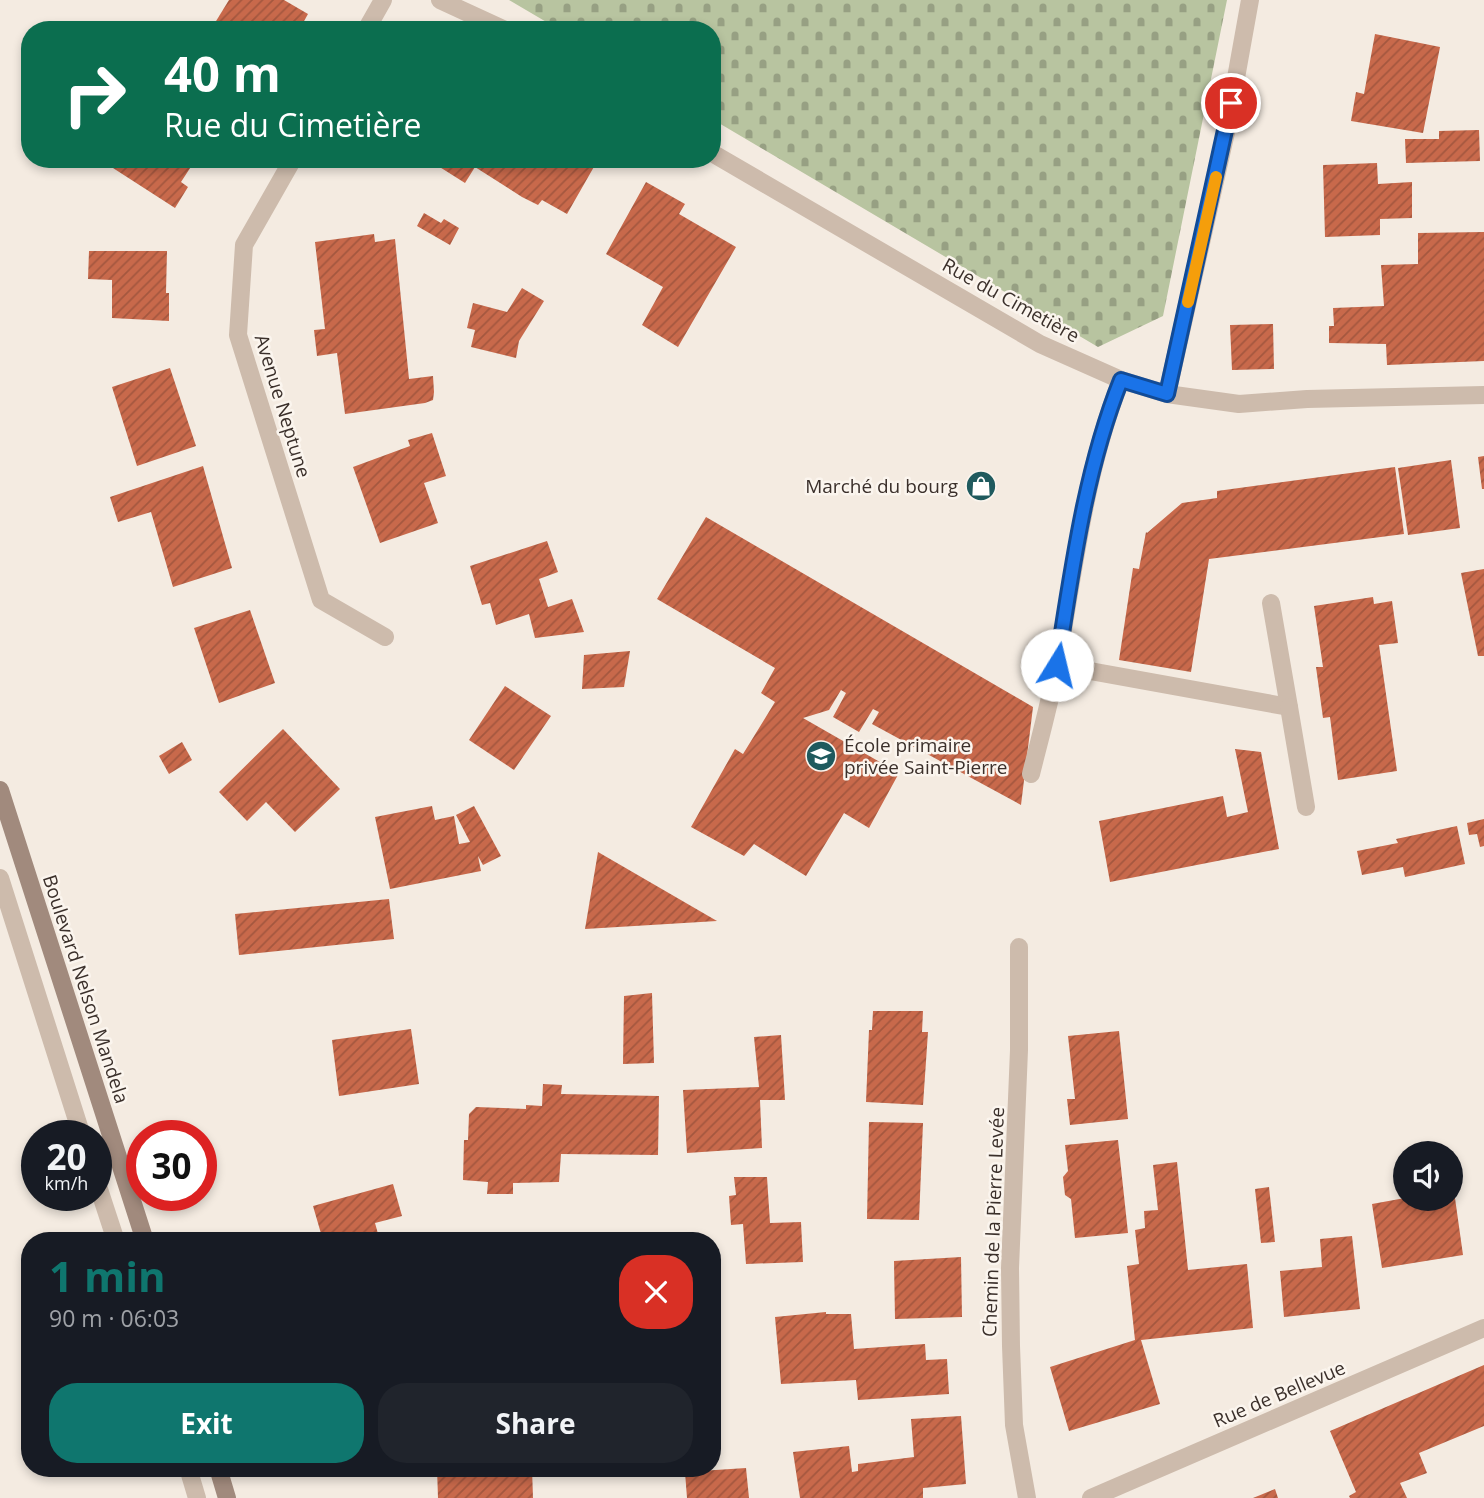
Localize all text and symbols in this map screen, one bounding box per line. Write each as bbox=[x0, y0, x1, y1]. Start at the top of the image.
text: 40 m bbox=[164, 40, 281, 106]
icon: right bbox=[49, 49, 140, 140]
pin bbox=[1201, 73, 1261, 133]
icon: arrive bbox=[1212, 84, 1250, 122]
text: Rue du Cimetière bbox=[164, 103, 422, 146]
street label: Rue du Cimetière bbox=[938, 252, 1084, 348]
street label: Avenue Neptune bbox=[249, 331, 317, 481]
shop icon: Marché du bourg bbox=[964, 469, 998, 503]
place label: Marché du bourg bbox=[805, 473, 958, 499]
position arrow bbox=[1020, 628, 1094, 702]
place label: École primaire privée Saint-Pierre bbox=[844, 732, 1007, 780]
school or university icon: École primaire privée Saint-Pierre bbox=[804, 739, 838, 773]
street label: Boulevard Nelson Mandela bbox=[37, 871, 135, 1107]
street label: Chemin de la Pierre Levée bbox=[976, 1106, 1010, 1338]
speed limit sign: 30 bbox=[126, 1120, 217, 1211]
text: 20 bbox=[46, 1133, 87, 1180]
map controls bbox=[1393, 1141, 1463, 1211]
button: sound bbox=[1393, 1141, 1463, 1211]
text: km/h bbox=[45, 1171, 88, 1195]
text: 1 min bbox=[49, 1247, 166, 1304]
button: close bbox=[619, 1255, 693, 1329]
text: 90 m · 06:03 bbox=[49, 1302, 179, 1334]
street label: Rue de Bellevue bbox=[1209, 1354, 1349, 1434]
button: Exit bbox=[49, 1383, 364, 1463]
button: Share bbox=[378, 1383, 693, 1463]

